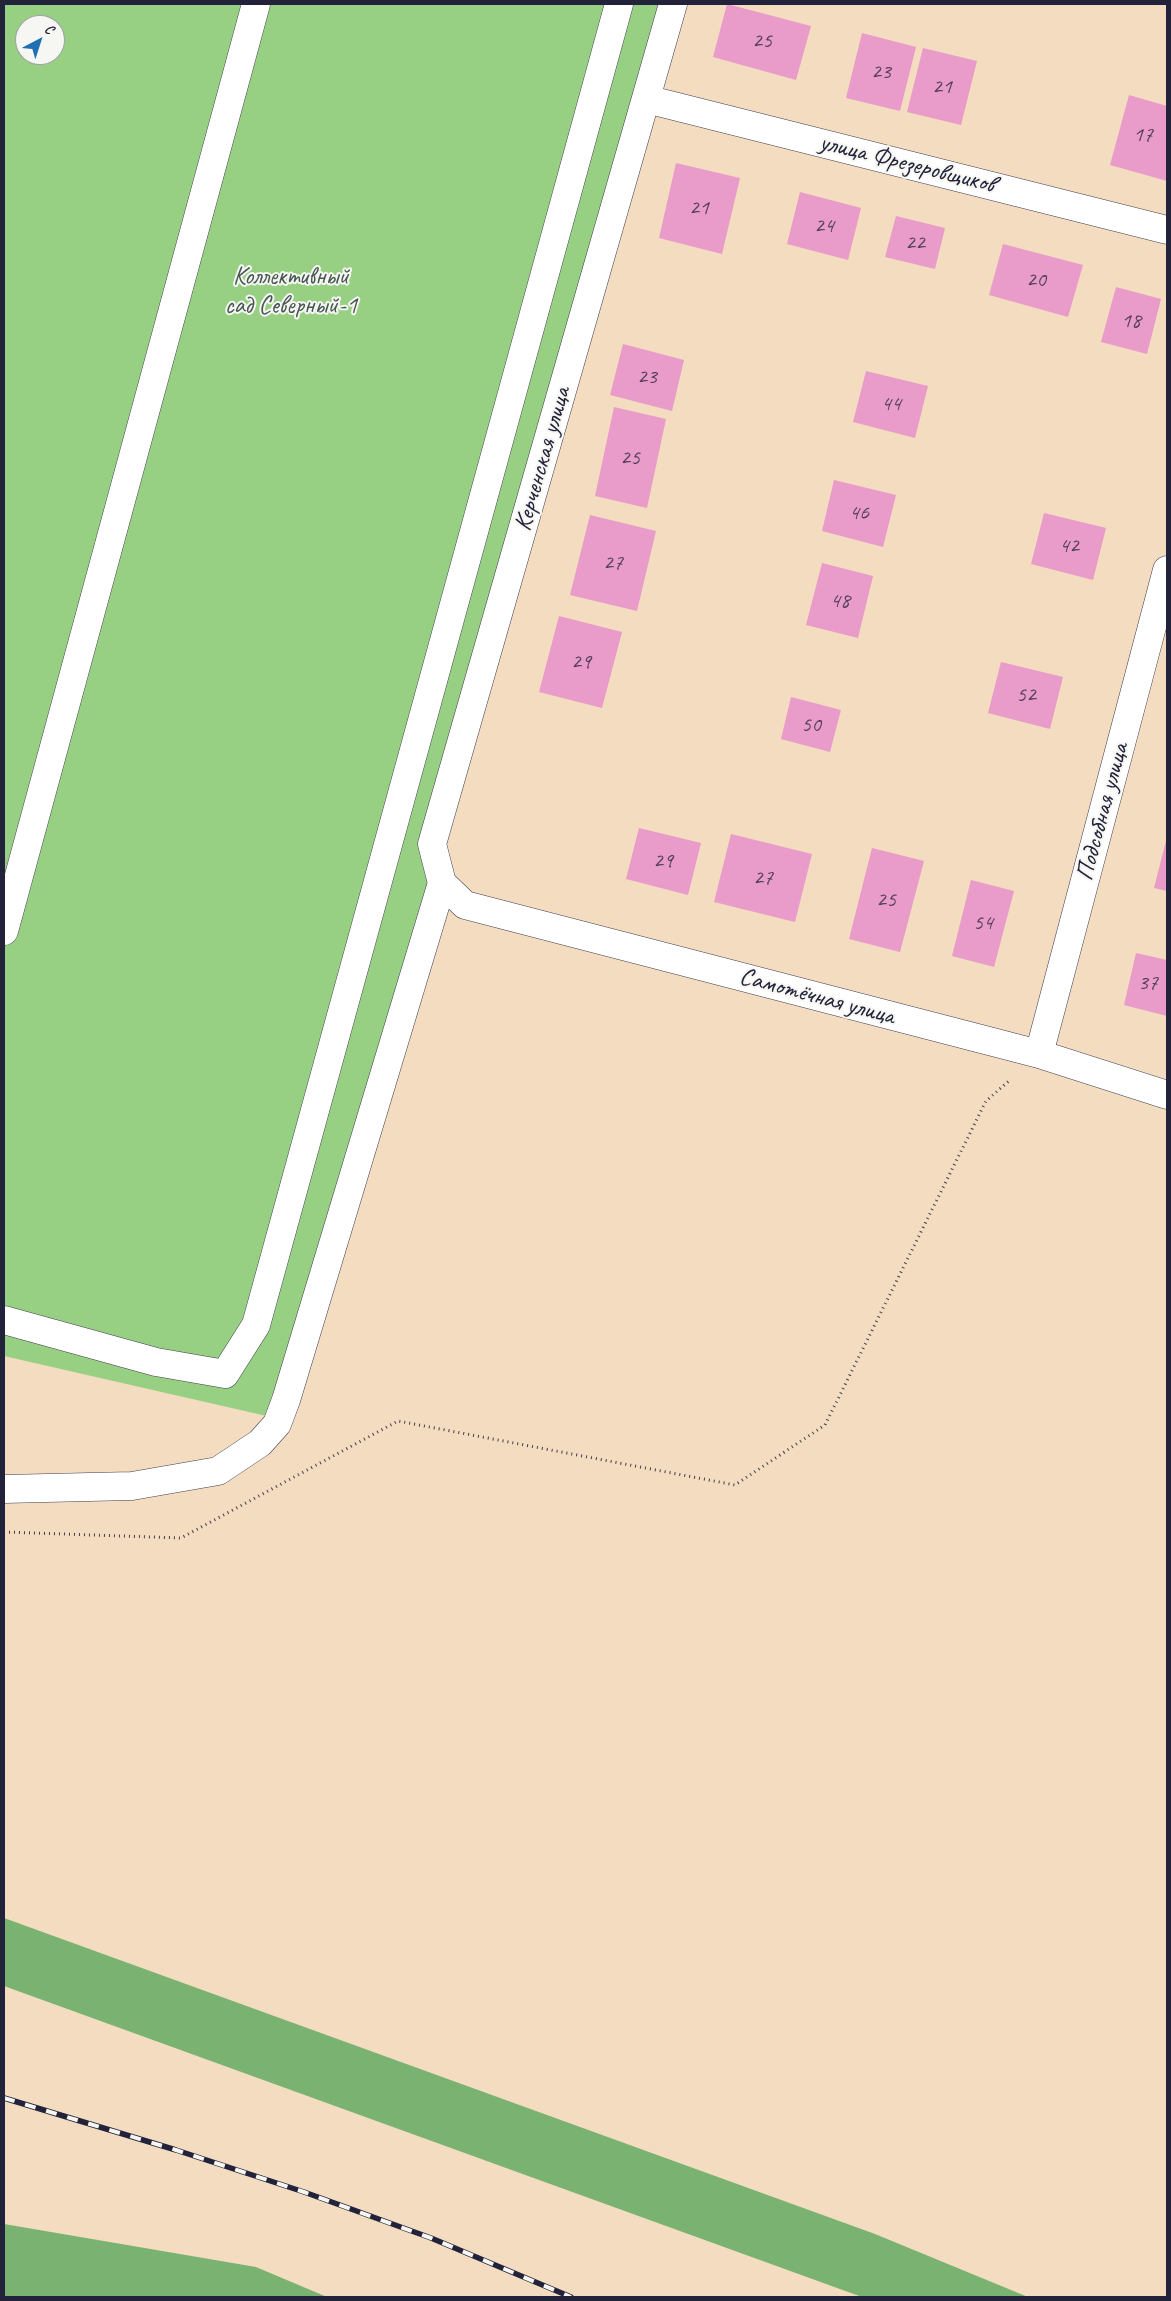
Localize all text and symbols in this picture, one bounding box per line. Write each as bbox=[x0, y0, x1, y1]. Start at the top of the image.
north arrow bbox=[15, 15, 65, 65]
text: С bbox=[41, 20, 57, 38]
house number: 25 bbox=[752, 28, 772, 54]
house number: 23 bbox=[871, 59, 891, 85]
house number: 21 bbox=[932, 74, 952, 100]
house number: 17 bbox=[1133, 122, 1153, 148]
street label: улица Фрезеровщиков bbox=[816, 128, 998, 200]
house number: 21 bbox=[689, 195, 709, 221]
house number: 24 bbox=[814, 213, 834, 239]
house number: 22 bbox=[905, 230, 925, 256]
park label: Коллективный сад Северный-1 bbox=[225, 262, 357, 321]
house number: 20 bbox=[1026, 267, 1046, 293]
house number: 18 bbox=[1121, 308, 1141, 334]
house number: 23 bbox=[637, 364, 657, 390]
street label: Керченская улица bbox=[508, 384, 578, 534]
house number: 44 bbox=[881, 391, 901, 417]
house number: 25 bbox=[620, 445, 640, 471]
house number: 46 bbox=[849, 500, 869, 526]
house number: 42 bbox=[1059, 533, 1079, 559]
house number: 27 bbox=[603, 550, 623, 576]
house number: 48 bbox=[830, 588, 850, 614]
house number: 29 bbox=[571, 649, 591, 675]
house number: 52 bbox=[1016, 682, 1036, 708]
house number: 50 bbox=[801, 712, 821, 738]
street label: Подсобная улица bbox=[1070, 740, 1136, 884]
house number: 29 bbox=[653, 848, 673, 874]
house number: 27 bbox=[753, 865, 773, 891]
house number: 25 bbox=[876, 887, 896, 913]
house number: 54 bbox=[973, 910, 993, 936]
street label: Самотёчная улица bbox=[736, 962, 898, 1032]
house number: 37 bbox=[1138, 970, 1158, 996]

